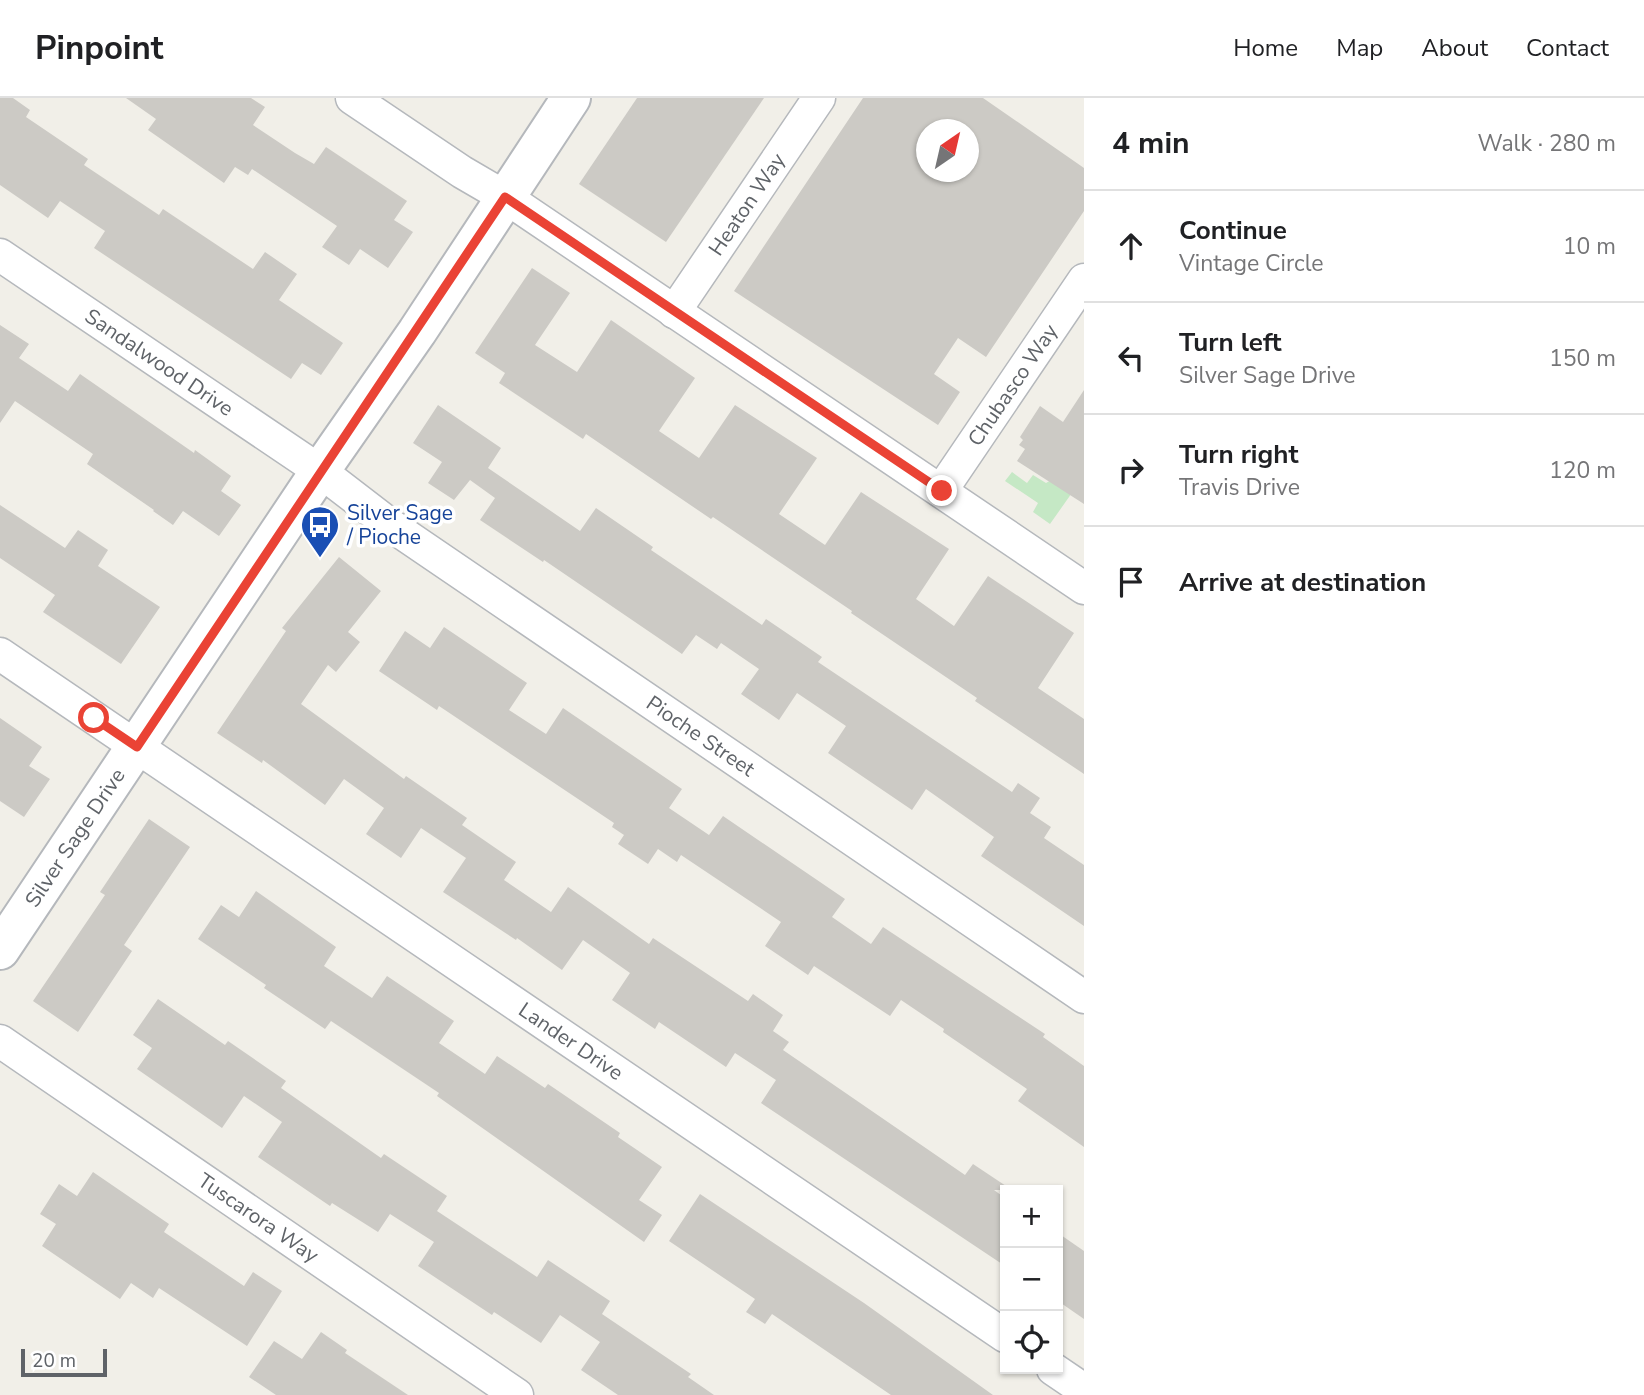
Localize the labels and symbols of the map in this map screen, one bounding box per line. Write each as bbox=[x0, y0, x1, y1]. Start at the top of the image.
north arrow bbox=[916, 119, 979, 182]
street label: Heaton Way bbox=[702, 147, 792, 261]
street label: Sandalwood Drive bbox=[79, 302, 239, 423]
street label: Chubasco Way bbox=[961, 318, 1064, 452]
route end bbox=[926, 475, 957, 506]
place label: Silver Sage / Pioche bbox=[346, 499, 453, 551]
bus stop icon: Silver Sage / Pioche bbox=[299, 504, 341, 559]
street label: Pioche Street bbox=[641, 689, 761, 783]
route start bbox=[78, 702, 109, 733]
street label: Silver Sage Drive bbox=[19, 763, 131, 913]
street label: Lander Drive bbox=[513, 996, 629, 1087]
street label: Tuscarora Way bbox=[192, 1167, 324, 1269]
scale bar bbox=[21, 1346, 107, 1378]

